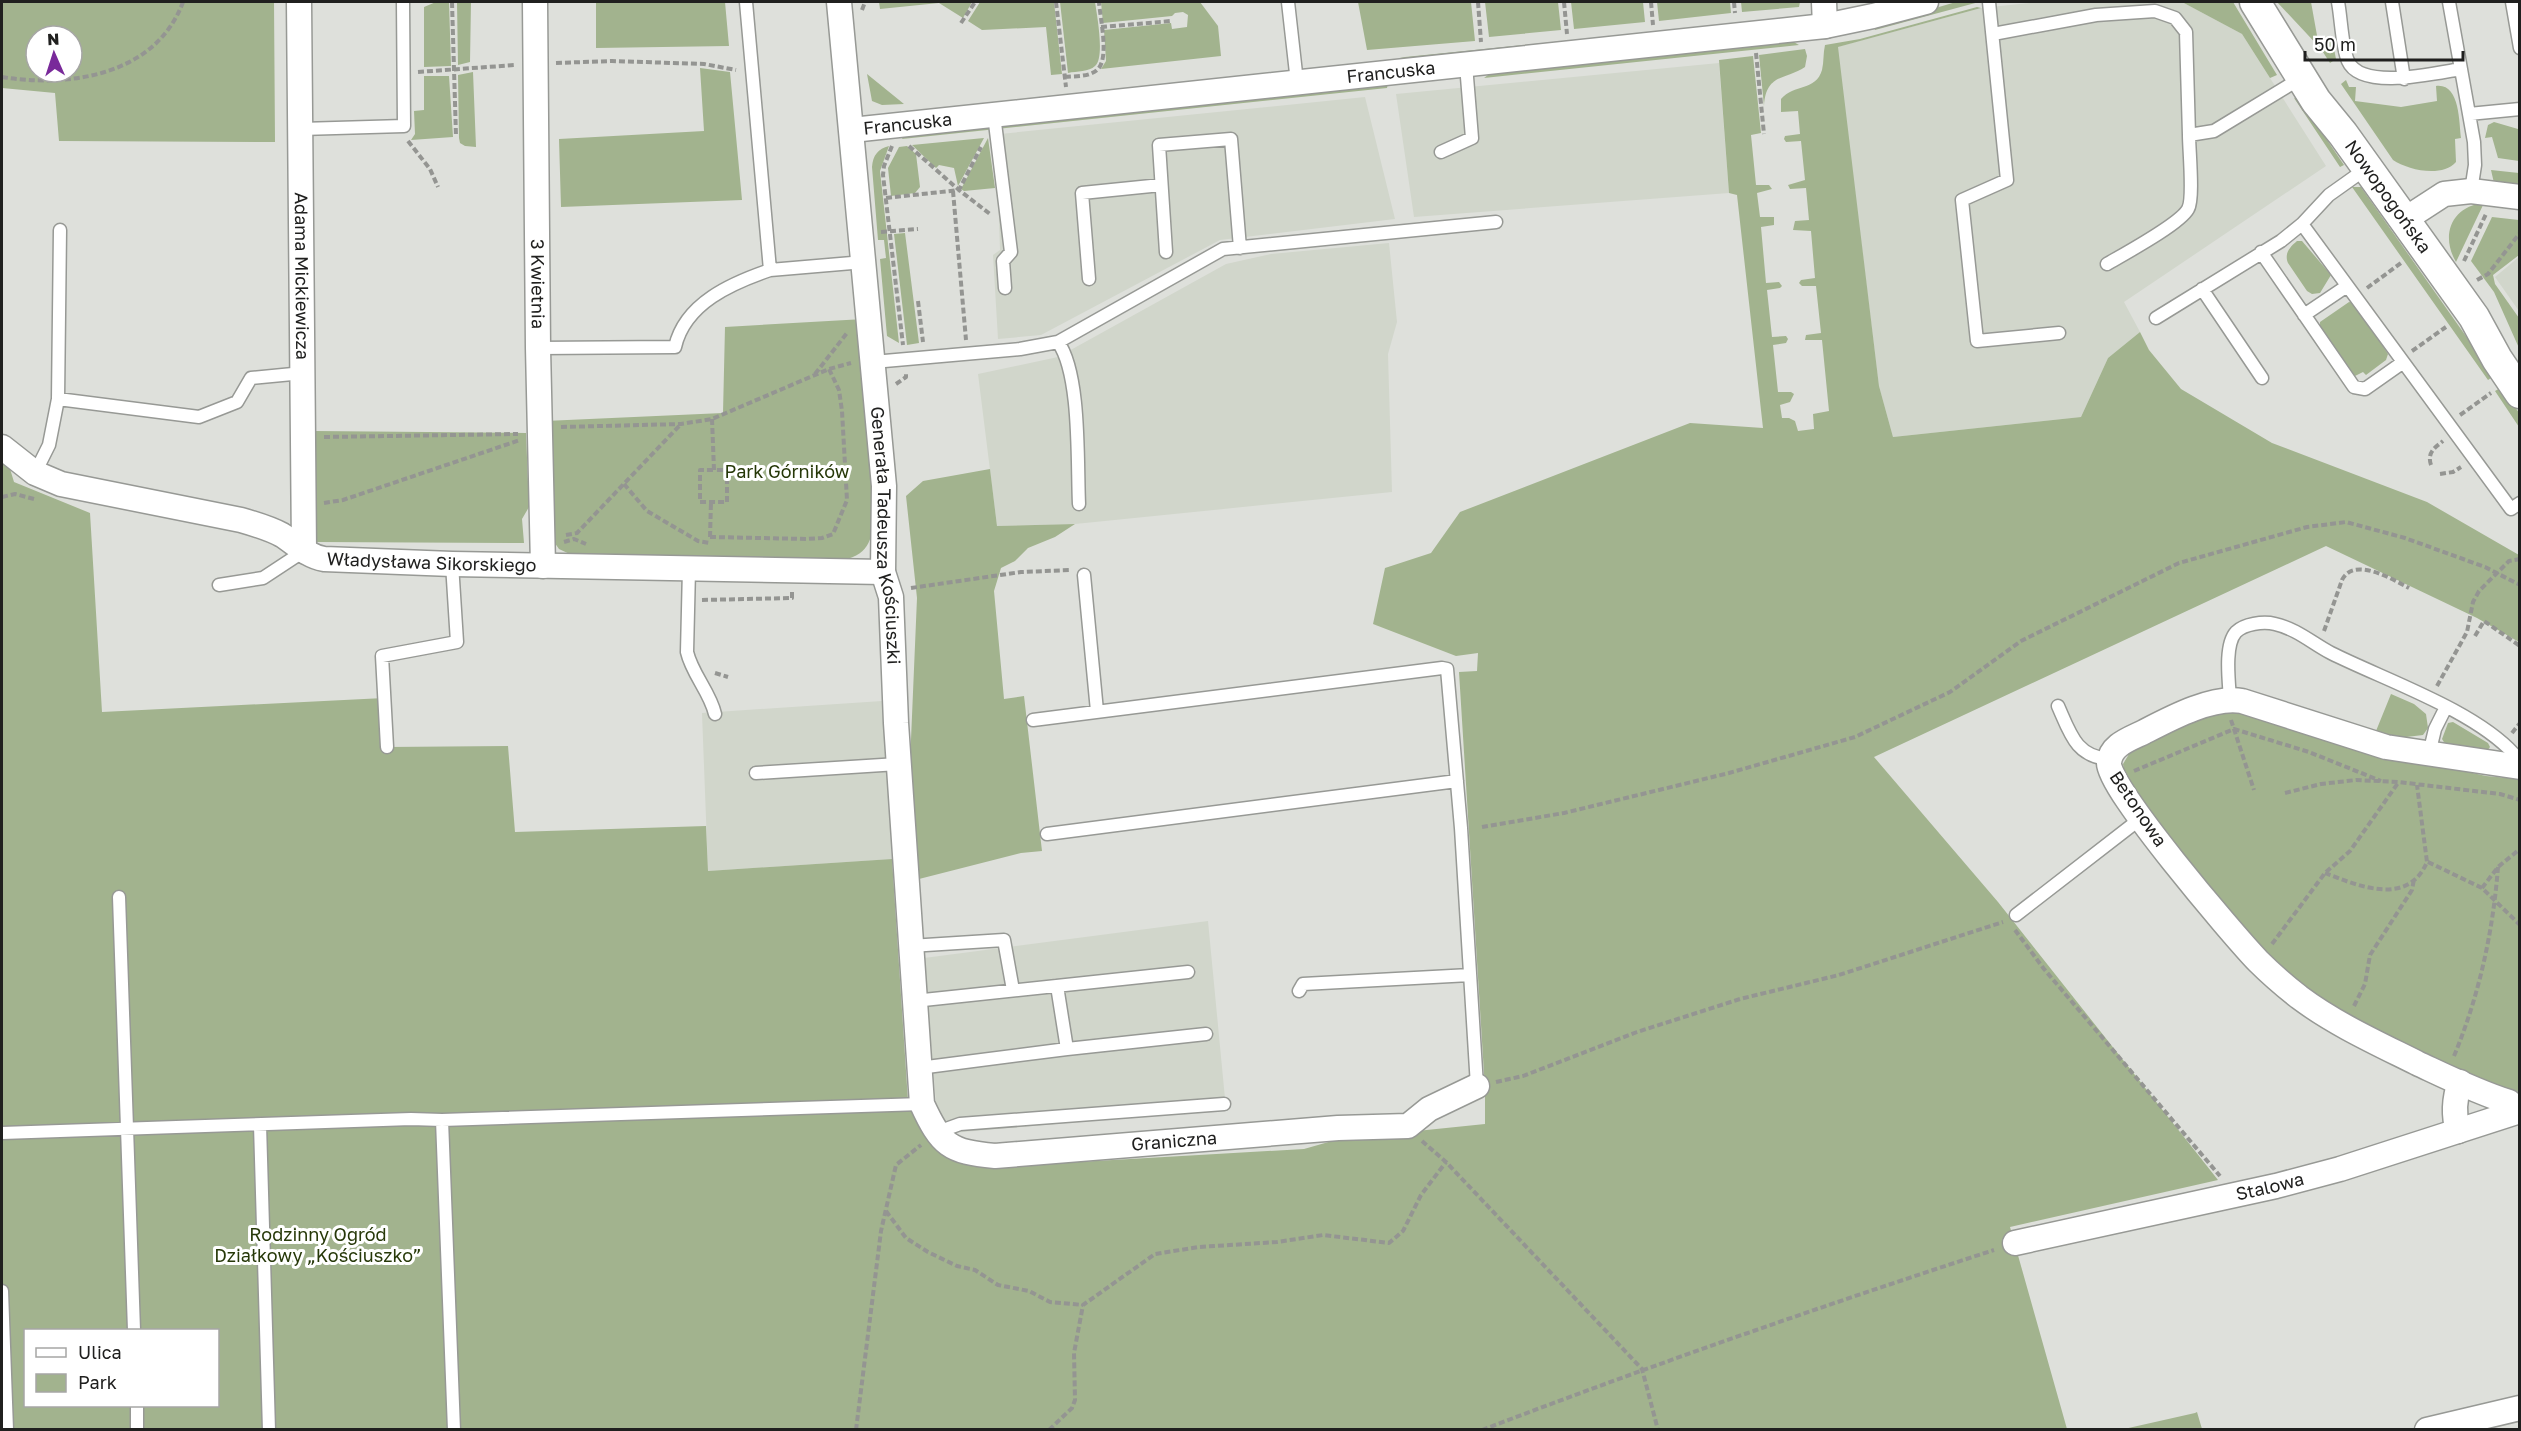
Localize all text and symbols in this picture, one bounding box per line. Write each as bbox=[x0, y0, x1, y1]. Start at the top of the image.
north arrow bbox=[24, 24, 84, 84]
scale bar bbox=[2305, 24, 2462, 62]
text: N bbox=[47, 29, 60, 49]
text: 50 m bbox=[2314, 33, 2356, 55]
street label: Francuska bbox=[1345, 56, 1436, 87]
street label: Francuska bbox=[862, 107, 953, 139]
street label: Nowopogońska bbox=[2341, 135, 2437, 257]
street label: Adama Mickiewicza bbox=[291, 192, 314, 360]
street label: 3 Kwietnia bbox=[527, 239, 550, 329]
street label: Generała Tadeusza Kościuszki bbox=[867, 405, 906, 665]
park label: Park Górników bbox=[725, 460, 850, 482]
street label: Władysława Sikorskiego bbox=[326, 547, 537, 576]
street label: Betonowa bbox=[2105, 766, 2172, 850]
street label: Graniczna bbox=[1130, 1126, 1218, 1155]
street label: Stalowa bbox=[2234, 1167, 2306, 1204]
park label: Rodzinny Ogród Działkowy „Kościuszko” bbox=[214, 1223, 422, 1266]
legend bbox=[24, 1329, 219, 1407]
text: Ulica bbox=[78, 1341, 122, 1363]
text: Park bbox=[78, 1371, 117, 1393]

